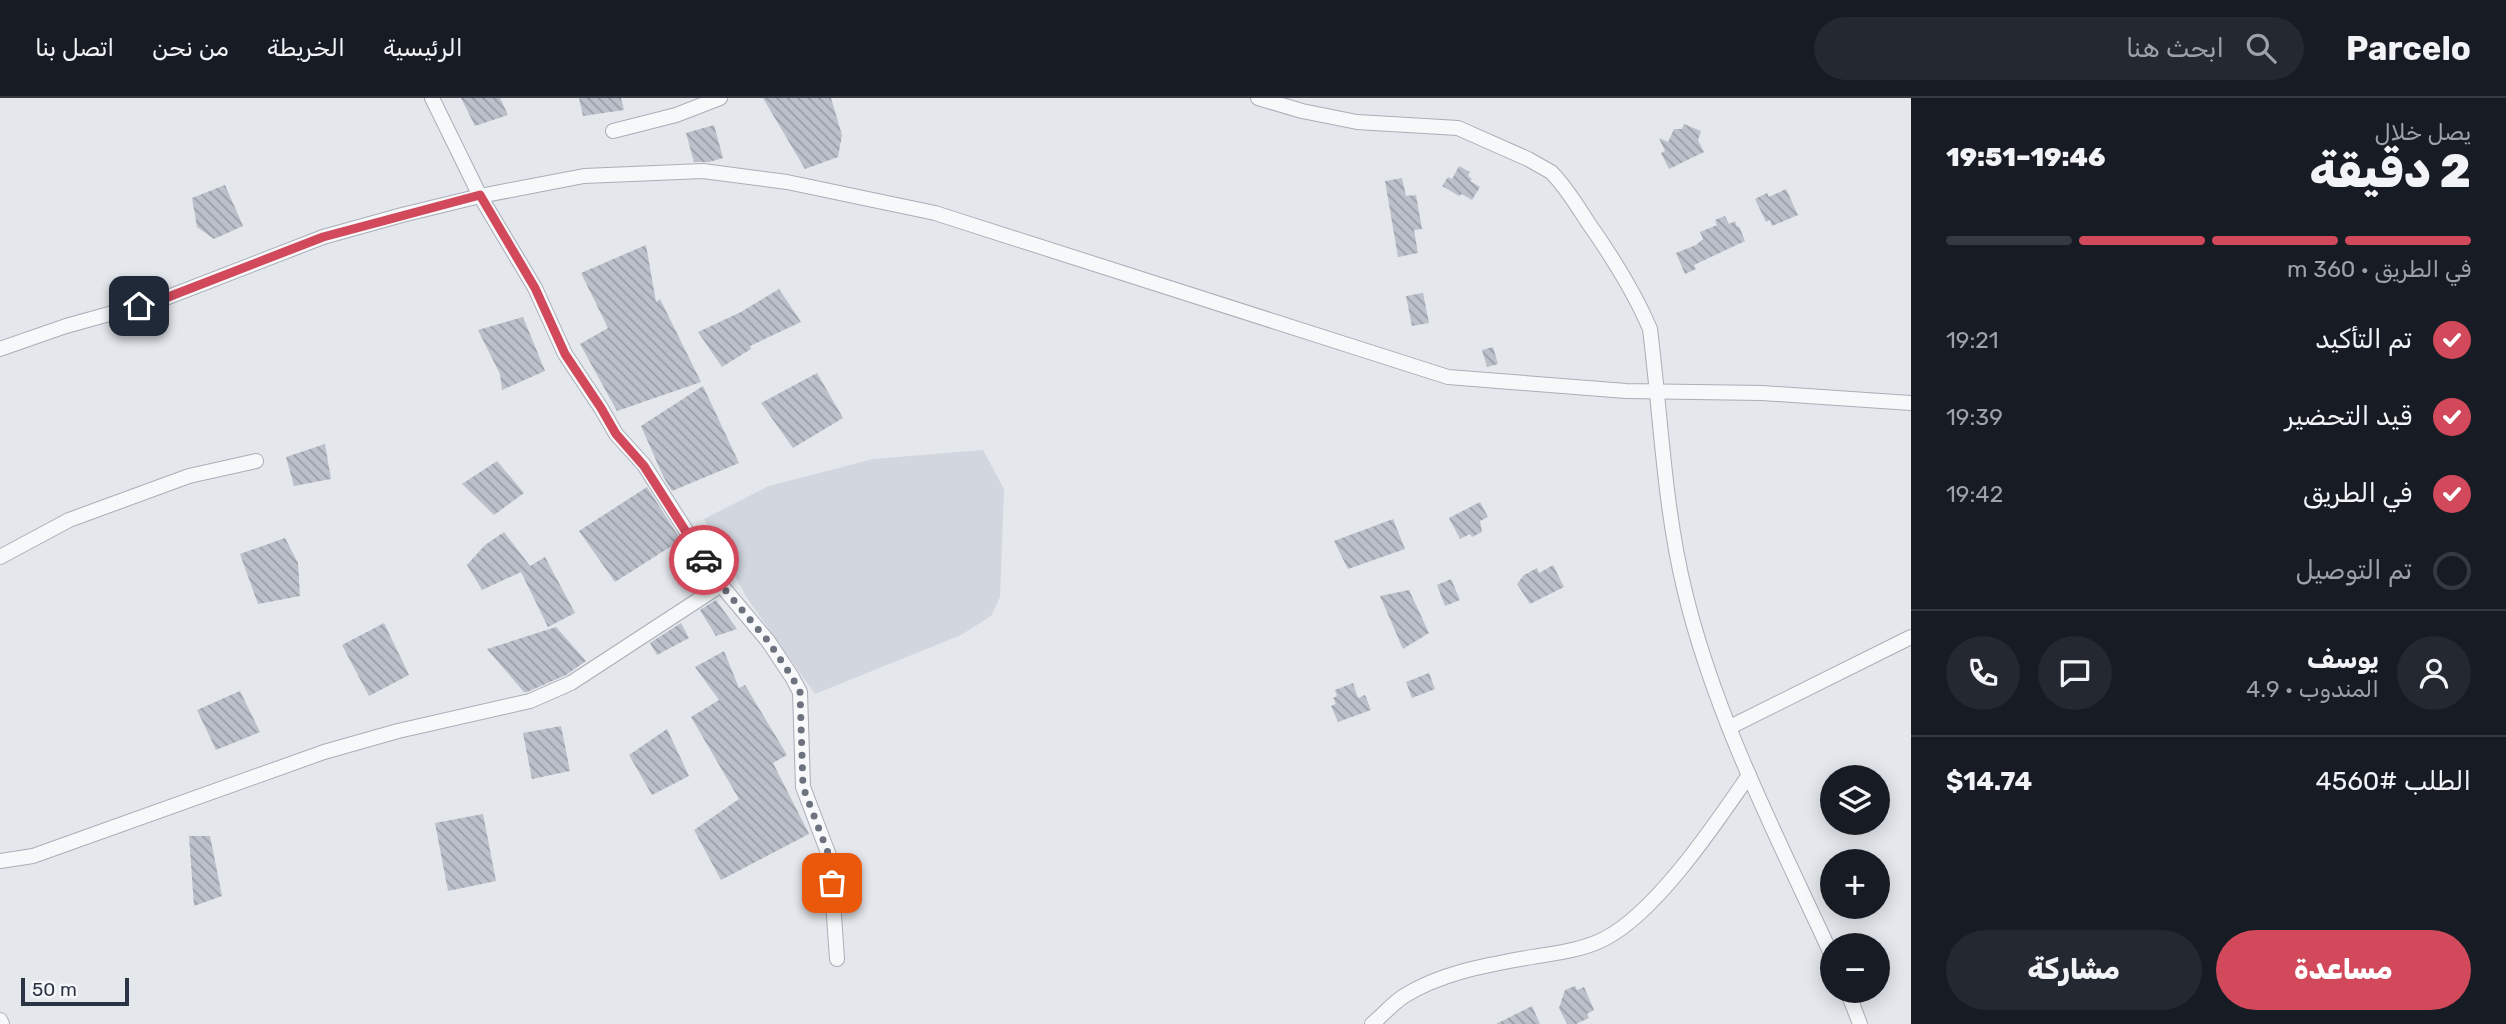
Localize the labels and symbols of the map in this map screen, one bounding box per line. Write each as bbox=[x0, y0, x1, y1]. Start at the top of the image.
pin bbox=[109, 276, 169, 336]
courier bbox=[669, 525, 739, 595]
pin bbox=[802, 853, 862, 913]
scale bar bbox=[21, 975, 130, 1007]

